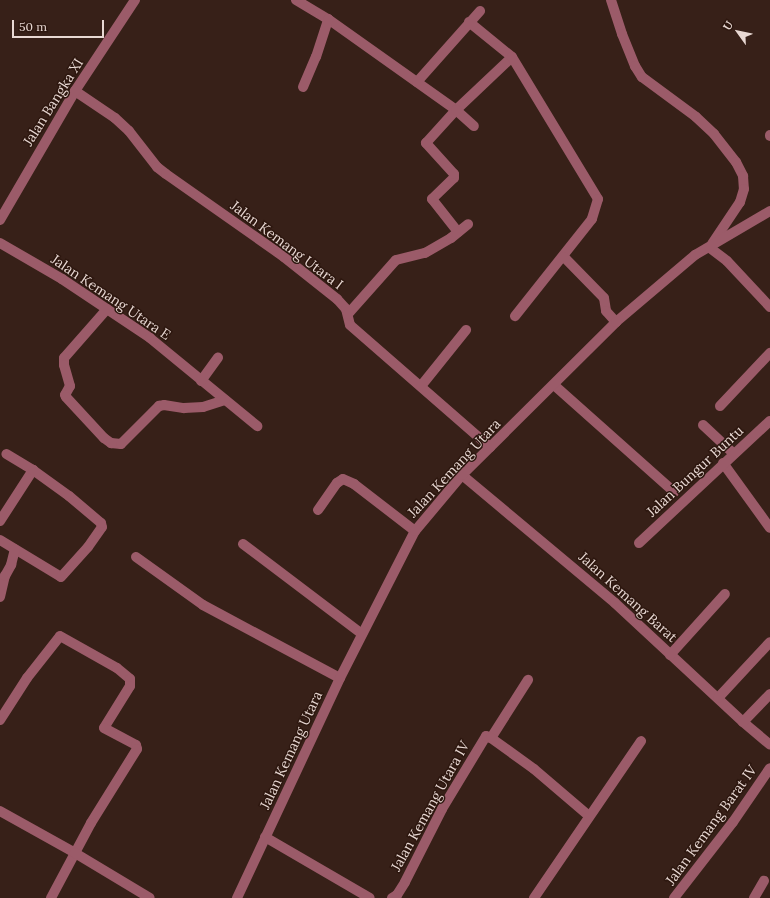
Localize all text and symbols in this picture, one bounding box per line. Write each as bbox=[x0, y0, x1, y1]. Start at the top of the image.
scale bar bbox=[14, 12, 106, 38]
north arrow bbox=[718, 12, 758, 52]
text: U bbox=[720, 18, 736, 33]
text: 50 m bbox=[19, 19, 47, 34]
street label: Jalan Bangka XI bbox=[19, 55, 87, 149]
street label: Jalan Kemang Utara I bbox=[227, 197, 347, 293]
street label: Jalan Kemang Utara E bbox=[48, 251, 174, 343]
street label: Jalan Kemang Utara bbox=[404, 415, 504, 521]
street label: Jalan Bungur Buntu bbox=[643, 422, 747, 520]
street label: Jalan Kemang Barat bbox=[575, 548, 681, 646]
street label: Jalan Kemang Utara bbox=[256, 688, 326, 812]
street label: Jalan Kemang Utara IV bbox=[387, 738, 473, 874]
street label: Jalan Kemang Barat IV bbox=[662, 762, 760, 888]

